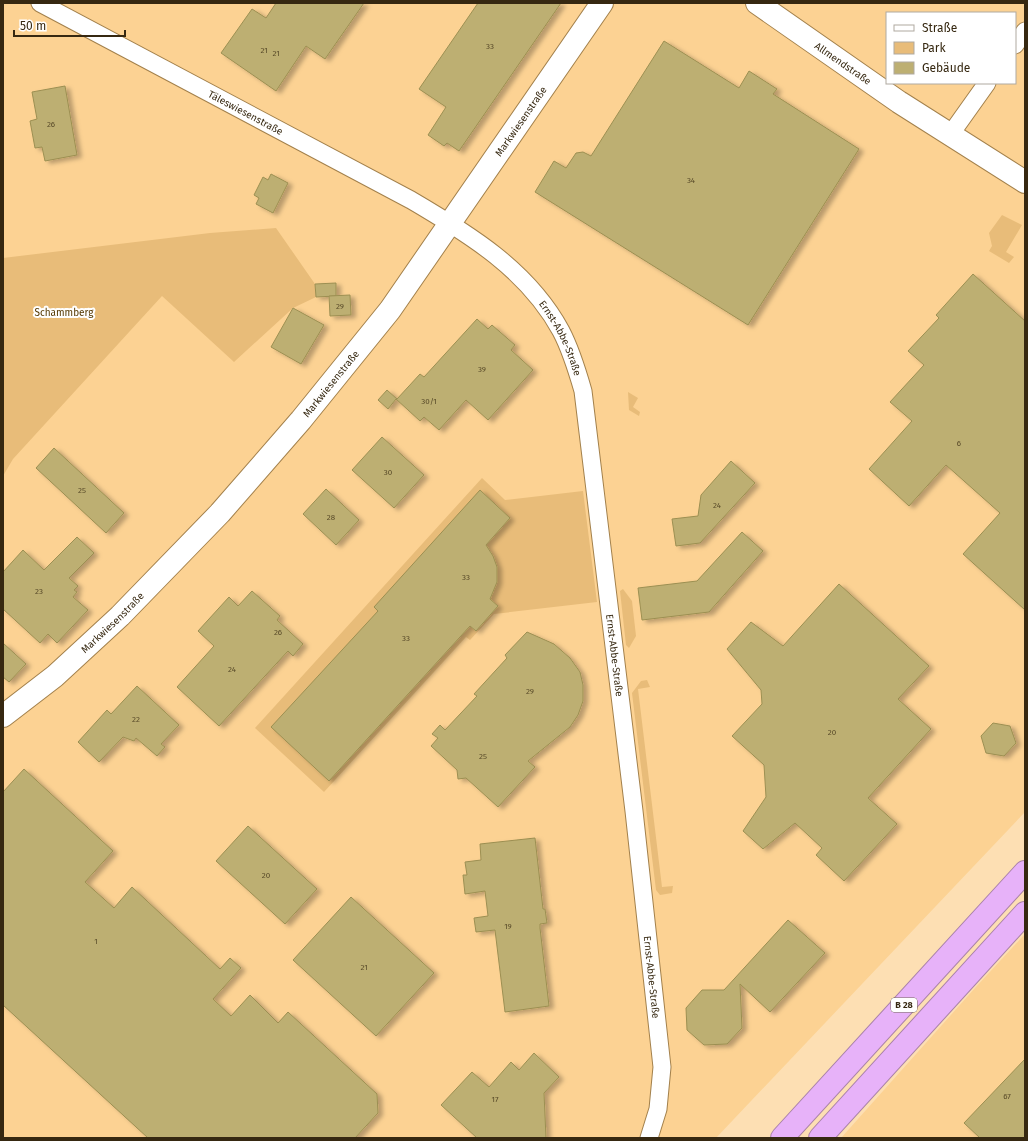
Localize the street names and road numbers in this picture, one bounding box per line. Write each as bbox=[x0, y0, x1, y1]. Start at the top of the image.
street label: Allmendstraße bbox=[812, 40, 873, 88]
street label: Markwiesenstraße bbox=[493, 84, 550, 159]
street label: Täleswiesenstraße bbox=[206, 88, 285, 138]
street label: Ernst-Abbe-Straße bbox=[536, 298, 583, 377]
street label: Markwiesenstraße bbox=[301, 348, 362, 420]
street label: Markwiesenstraße bbox=[79, 590, 147, 656]
street label: Ernst-Abbe-Straße bbox=[603, 613, 625, 697]
street label: Ernst-Abbe-Straße bbox=[641, 935, 662, 1019]
road number: B 28 bbox=[891, 998, 917, 1012]

